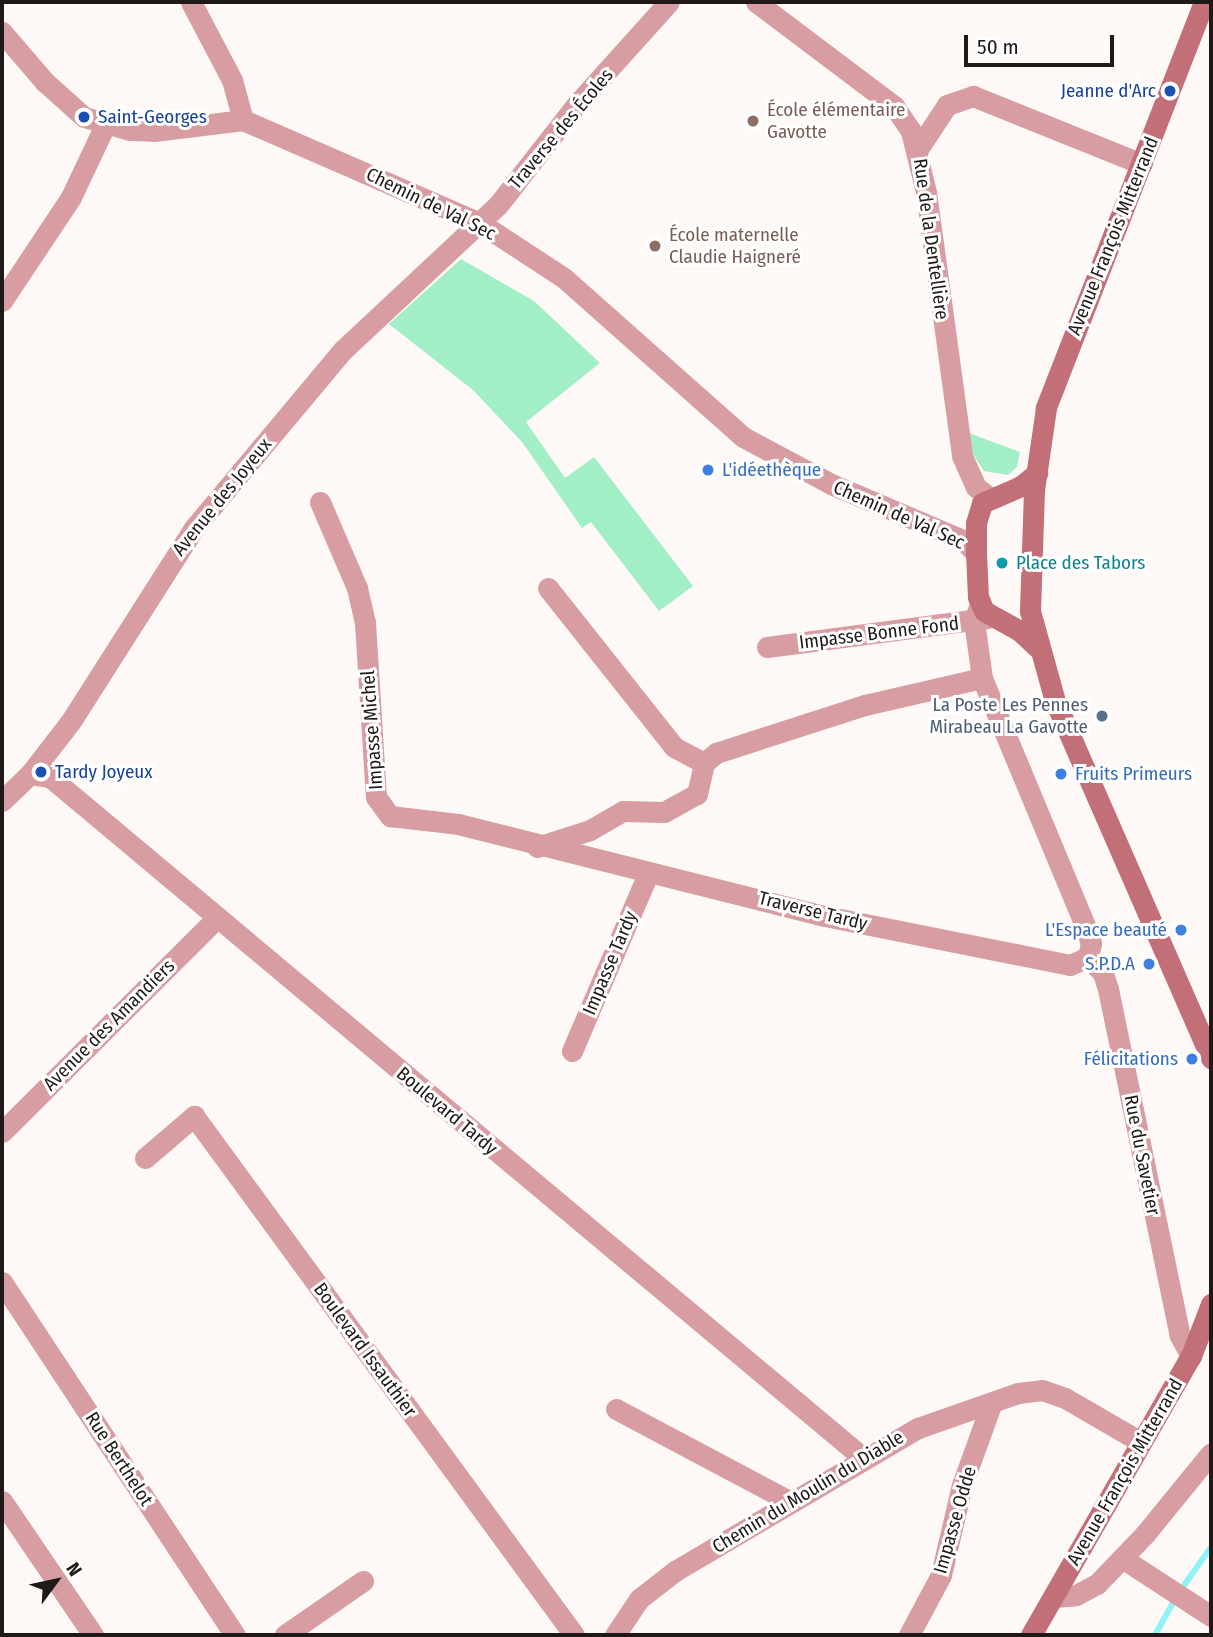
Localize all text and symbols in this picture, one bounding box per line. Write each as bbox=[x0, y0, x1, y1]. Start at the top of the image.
scale bar bbox=[968, 21, 1118, 65]
text: 50 m bbox=[977, 34, 1019, 60]
street label: Traverse des Écoles bbox=[504, 64, 618, 194]
place label: Jeanne d'Arc bbox=[1061, 80, 1156, 102]
marker: Jeanne d'Arc bbox=[1162, 83, 1178, 99]
place label: École élémentaire Gavotte bbox=[767, 99, 905, 143]
place label: Saint-Georges bbox=[98, 106, 207, 128]
marker: Saint-Georges bbox=[76, 109, 92, 125]
marker: École élémentaire Gavotte bbox=[745, 113, 761, 129]
street label: Avenue François Mitterrand bbox=[1063, 134, 1163, 338]
street label: Rue de la Dentellière bbox=[908, 157, 954, 321]
street label: Chemin de Val Sec bbox=[363, 163, 499, 245]
place label: École maternelle Claudie Haigneré bbox=[669, 224, 801, 268]
marker: École maternelle Claudie Haigneré bbox=[647, 238, 663, 254]
street label: Avenue des Joyeux bbox=[168, 434, 276, 560]
place label: L'idéethèque bbox=[722, 459, 821, 481]
marker: L'idéethèque bbox=[700, 462, 716, 478]
street label: Chemin de Val Sec bbox=[830, 476, 968, 554]
place label: Place des Tabors bbox=[1016, 552, 1145, 574]
marker: Place des Tabors bbox=[994, 555, 1010, 571]
street label: Impasse Bonne Fond bbox=[798, 612, 960, 654]
street label: Impasse Michel bbox=[356, 670, 388, 790]
place label: La Poste Les Pennes Mirabeau La Gavotte bbox=[929, 694, 1088, 738]
marker: La Poste Les Pennes Mirabeau La Gavotte bbox=[1094, 708, 1110, 724]
place label: Tardy Joyeux bbox=[55, 761, 153, 783]
place label: Fruits Primeurs bbox=[1075, 763, 1192, 785]
marker: Tardy Joyeux bbox=[33, 764, 49, 780]
marker: Fruits Primeurs bbox=[1053, 766, 1069, 782]
street label: Traverse Tardy bbox=[756, 886, 870, 936]
street label: Impasse Tardy bbox=[578, 908, 642, 1018]
place label: L'Espace beauté bbox=[1045, 919, 1167, 941]
marker: L'Espace beauté bbox=[1173, 922, 1189, 938]
place label: S.P.D.A bbox=[1085, 953, 1135, 975]
street label: Avenue des Amandiers bbox=[39, 955, 179, 1095]
marker: S.P.D.A bbox=[1141, 956, 1157, 972]
place label: Félicitations bbox=[1084, 1048, 1178, 1070]
marker: Félicitations bbox=[1184, 1051, 1200, 1067]
street label: Boulevard Tardy bbox=[392, 1062, 502, 1160]
street label: Rue du Savetier bbox=[1119, 1093, 1165, 1217]
street label: Boulevard Issauthier bbox=[309, 1279, 421, 1421]
street label: Avenue François Mitterrand bbox=[1062, 1375, 1188, 1569]
street label: Rue Berthelot bbox=[80, 1408, 158, 1510]
street label: Chemin du Moulin du Diable bbox=[708, 1426, 908, 1558]
street label: Impasse Odde bbox=[929, 1464, 981, 1576]
north arrow bbox=[21, 1546, 91, 1616]
text: N bbox=[61, 1558, 87, 1580]

